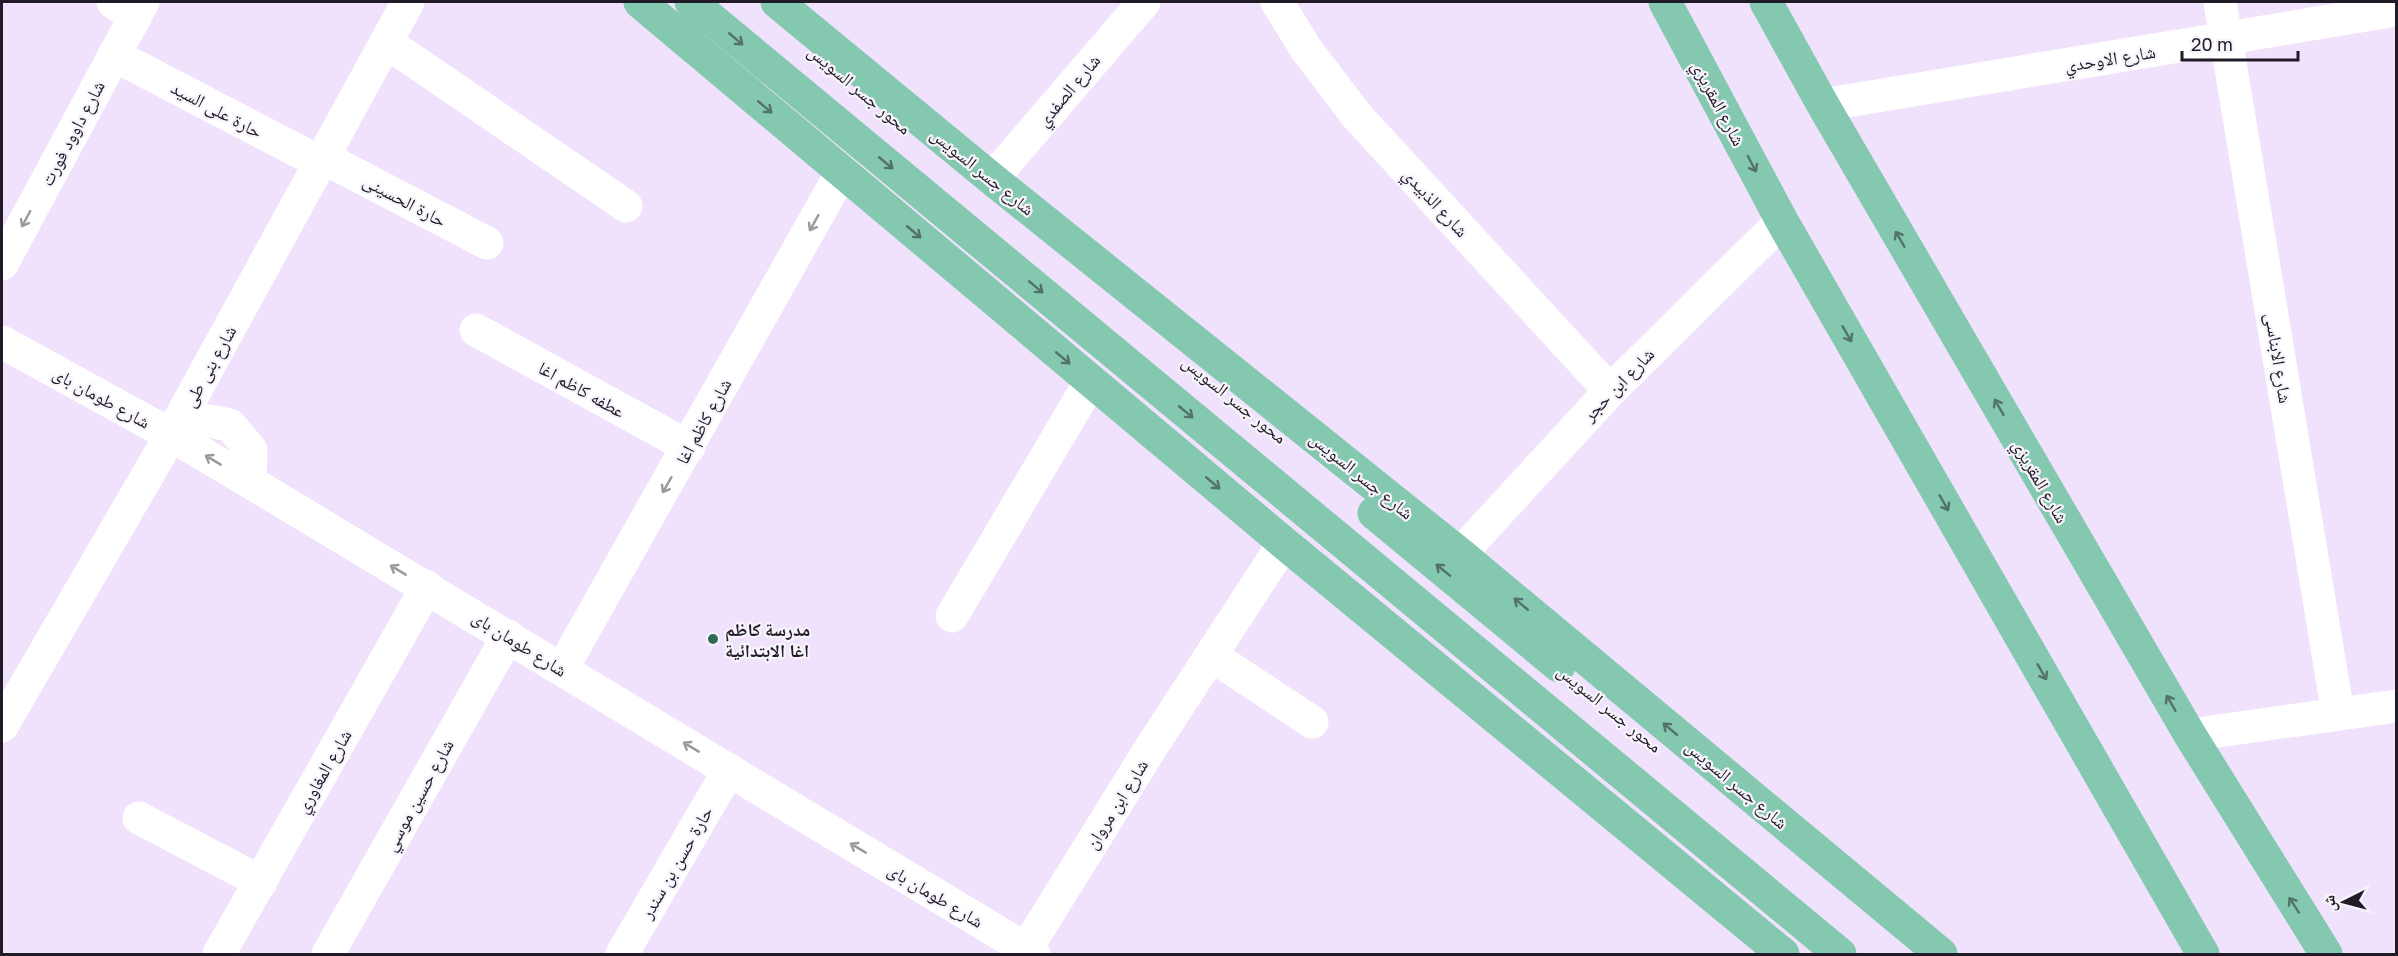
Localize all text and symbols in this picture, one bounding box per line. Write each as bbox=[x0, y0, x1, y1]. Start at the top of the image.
scale bar bbox=[2182, 24, 2298, 62]
one-way arrow bbox=[728, 32, 744, 45]
text: 20 m bbox=[2191, 33, 2233, 55]
street label: محور جسر السويس bbox=[803, 39, 916, 139]
street label: شارع الاوحدي bbox=[2063, 40, 2158, 81]
street label: شارع الصفدي bbox=[1031, 49, 1108, 134]
street label: شارع المقريزي bbox=[1683, 57, 1751, 151]
street label: حارة على السيد bbox=[167, 76, 266, 143]
street label: شارع داوود فورت bbox=[35, 77, 110, 190]
one-way arrow bbox=[757, 100, 773, 113]
street label: شارع جسر السويس bbox=[926, 123, 1039, 220]
one-way arrow bbox=[1746, 155, 1758, 172]
one-way arrow bbox=[878, 156, 893, 170]
street label: شارع الذبيدي bbox=[1395, 163, 1474, 244]
street label: حارة الحسينى bbox=[359, 169, 450, 232]
one-way arrow bbox=[20, 210, 31, 228]
one-way arrow bbox=[808, 214, 820, 231]
one-way arrow bbox=[906, 225, 921, 239]
one-way arrow bbox=[1894, 231, 1906, 248]
one-way arrow bbox=[1028, 281, 1044, 294]
street label: شارع الابناسى bbox=[2260, 311, 2297, 405]
street label: شارع بنى طى bbox=[178, 321, 241, 411]
one-way arrow bbox=[1842, 325, 1854, 342]
street label: شارع ابن حجر bbox=[1577, 343, 1659, 427]
street label: محور جسر السويس bbox=[1178, 350, 1292, 449]
one-way arrow bbox=[1055, 351, 1071, 364]
street label: عطفه كاظم اغا bbox=[534, 356, 629, 424]
street label: شارع طومان باى bbox=[49, 361, 154, 434]
street label: شارع كاظم اغا bbox=[670, 374, 737, 469]
one-way arrow bbox=[1992, 399, 2004, 416]
one-way arrow bbox=[1178, 405, 1193, 419]
street label: شارع جسر السويس bbox=[1305, 427, 1418, 524]
street label: شارع المقريزي bbox=[2004, 435, 2074, 529]
one-way arrow bbox=[205, 453, 222, 465]
one-way arrow bbox=[661, 476, 673, 493]
one-way arrow bbox=[1205, 476, 1220, 490]
one-way arrow bbox=[1939, 494, 1951, 511]
one-way arrow bbox=[390, 564, 407, 576]
one-way arrow bbox=[1435, 564, 1451, 577]
one-way arrow bbox=[1514, 597, 1529, 611]
street label: شارع طومان باى bbox=[468, 605, 571, 682]
place label: مدرسة كاظم اغا الابتدائية bbox=[725, 618, 810, 662]
marker: مدرسة كاظم اغا الابتدائية bbox=[706, 632, 720, 646]
street label: محور جسر السويس bbox=[1553, 659, 1667, 758]
one-way arrow bbox=[2036, 664, 2048, 681]
one-way arrow bbox=[2164, 695, 2176, 712]
one-way arrow bbox=[1663, 722, 1678, 736]
street label: شارع المغاوري bbox=[290, 725, 360, 819]
street label: شارع حسين موسي bbox=[378, 735, 462, 857]
street label: شارع جسر السويس bbox=[1681, 735, 1793, 834]
one-way arrow bbox=[683, 740, 700, 752]
street label: شارع ابن مروان bbox=[1080, 755, 1153, 853]
street label: حارة حسن بن سندر bbox=[635, 802, 718, 923]
one-way arrow bbox=[850, 841, 867, 853]
street label: شارع طومان باى bbox=[884, 858, 988, 933]
north arrow bbox=[2314, 872, 2374, 932]
text: ش bbox=[2318, 894, 2340, 913]
one-way arrow bbox=[2288, 897, 2300, 914]

